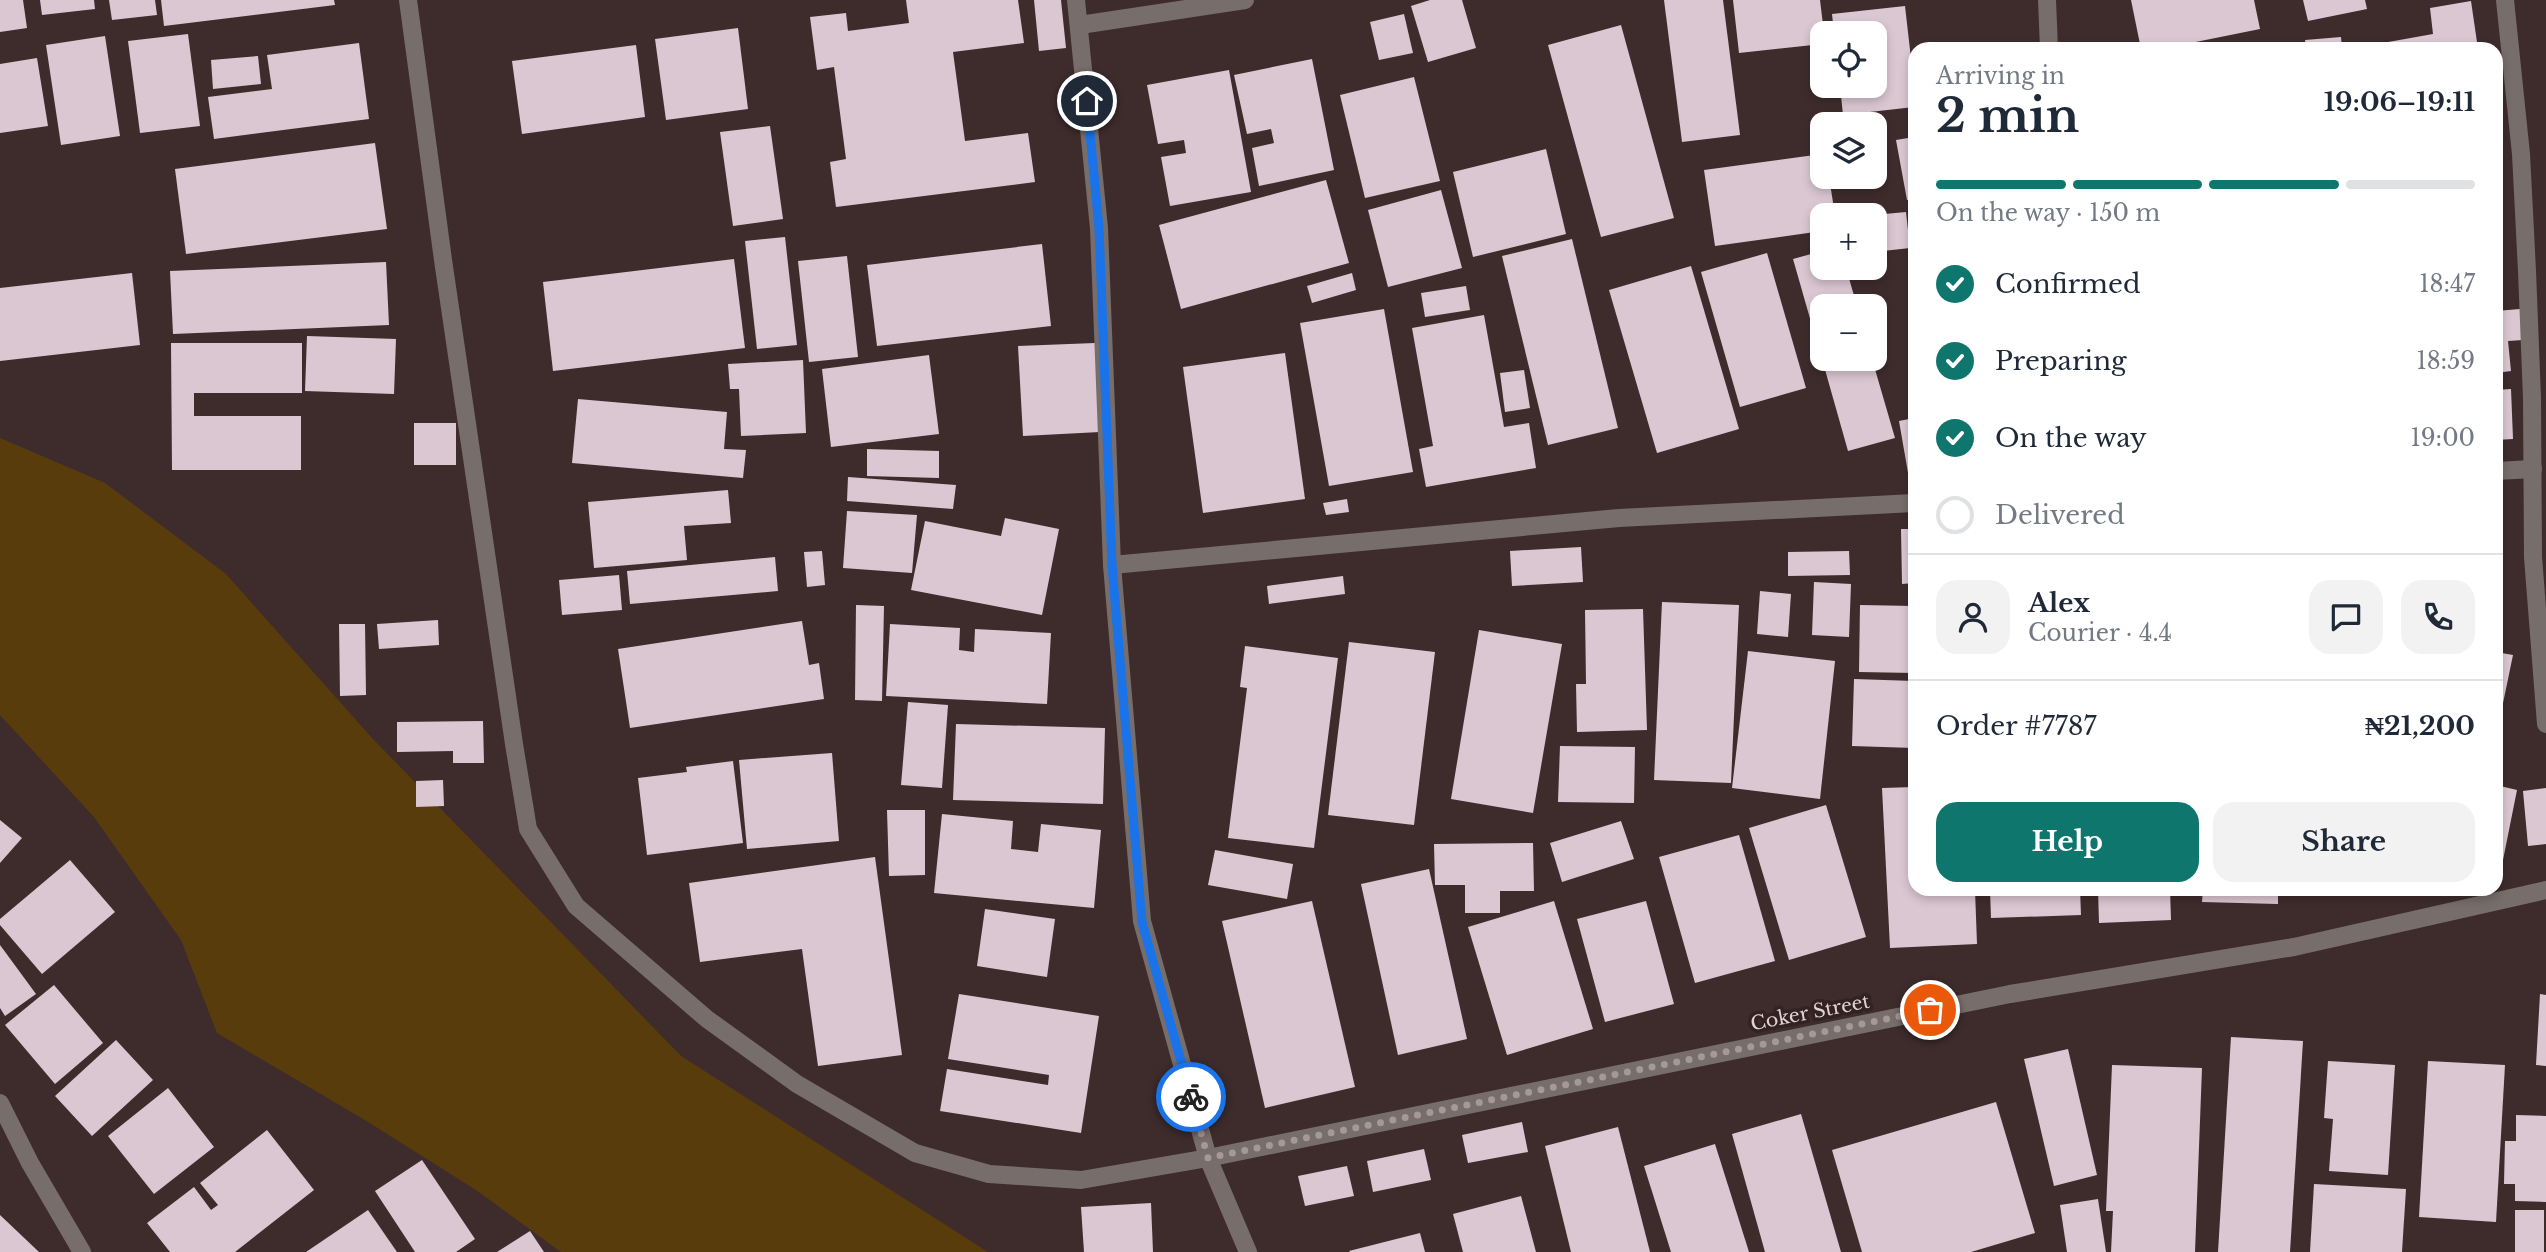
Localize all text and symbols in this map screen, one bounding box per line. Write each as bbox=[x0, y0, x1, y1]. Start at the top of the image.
map controls bbox=[1810, 21, 1887, 371]
button: locate bbox=[1810, 21, 1887, 98]
text: Arriving in bbox=[1936, 62, 2065, 90]
pin bbox=[1057, 71, 1117, 131]
icon: home bbox=[1068, 82, 1106, 120]
text: 19:06–19:11 bbox=[2324, 86, 2475, 118]
text: 2 min bbox=[1936, 87, 2079, 144]
button: layers bbox=[1810, 112, 1887, 189]
text: On the way · 150 m bbox=[1936, 199, 2160, 227]
button: + bbox=[1810, 203, 1887, 280]
icon: check bbox=[1936, 265, 1974, 303]
text: Confirmed bbox=[1995, 268, 2140, 300]
text: 18:47 bbox=[2419, 270, 2475, 298]
button: − bbox=[1810, 294, 1887, 371]
icon: check bbox=[1936, 342, 1974, 380]
text: Preparing bbox=[1995, 345, 2127, 377]
text: 18:59 bbox=[2416, 347, 2475, 375]
icon: check bbox=[1936, 419, 1974, 457]
text: On the way bbox=[1995, 422, 2147, 454]
text: 19:00 bbox=[2411, 424, 2475, 452]
text: Delivered bbox=[1995, 499, 2125, 531]
button: person bbox=[1936, 580, 2010, 654]
button: chat bbox=[2309, 580, 2383, 654]
button: phone bbox=[2401, 580, 2475, 654]
text: Alex bbox=[2028, 587, 2090, 619]
text: Courier · 4.4 bbox=[2028, 619, 2172, 647]
text: Order #7787 bbox=[1936, 710, 2097, 742]
text: ₦21,200 bbox=[2365, 710, 2475, 742]
button: Help bbox=[1936, 802, 2199, 882]
button: Share bbox=[2213, 802, 2475, 882]
pin bbox=[1900, 980, 1960, 1040]
street label: Coker Street bbox=[1749, 990, 1872, 1035]
icon: bag bbox=[1911, 991, 1949, 1029]
courier bbox=[1156, 1062, 1226, 1132]
icon: bike bbox=[1172, 1078, 1210, 1116]

